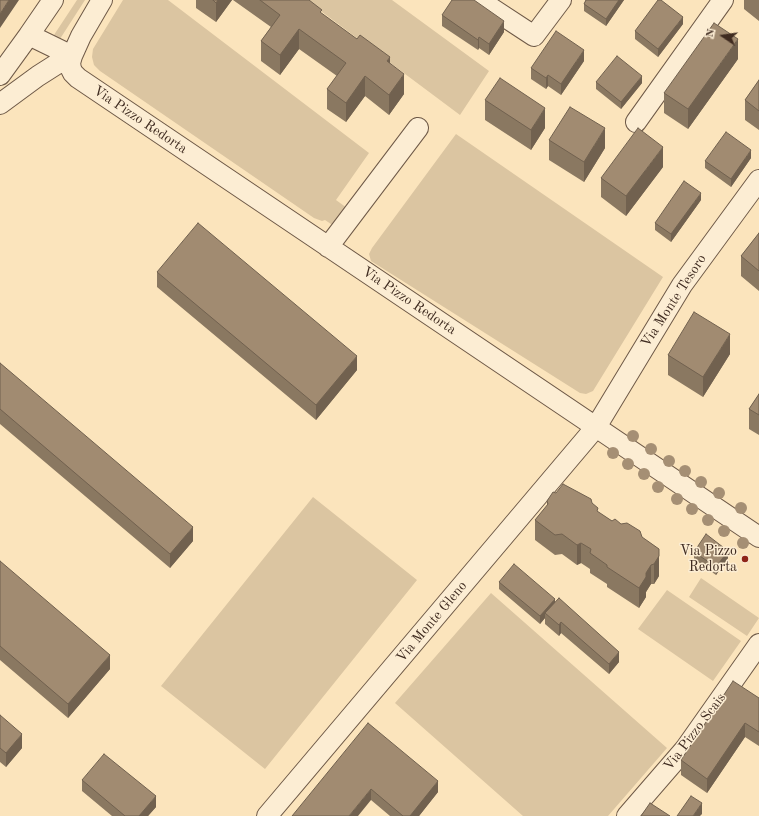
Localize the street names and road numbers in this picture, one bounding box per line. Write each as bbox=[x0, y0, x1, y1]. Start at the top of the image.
street label: Via Pizzo Redorta bbox=[90, 82, 190, 158]
street label: Via Monte Tesoro bbox=[638, 251, 710, 351]
street label: Via Pizzo Redorta bbox=[359, 263, 459, 339]
street label: Via Monte Gleno bbox=[393, 578, 471, 666]
street label: Via Pizzo Scais bbox=[660, 690, 730, 774]

